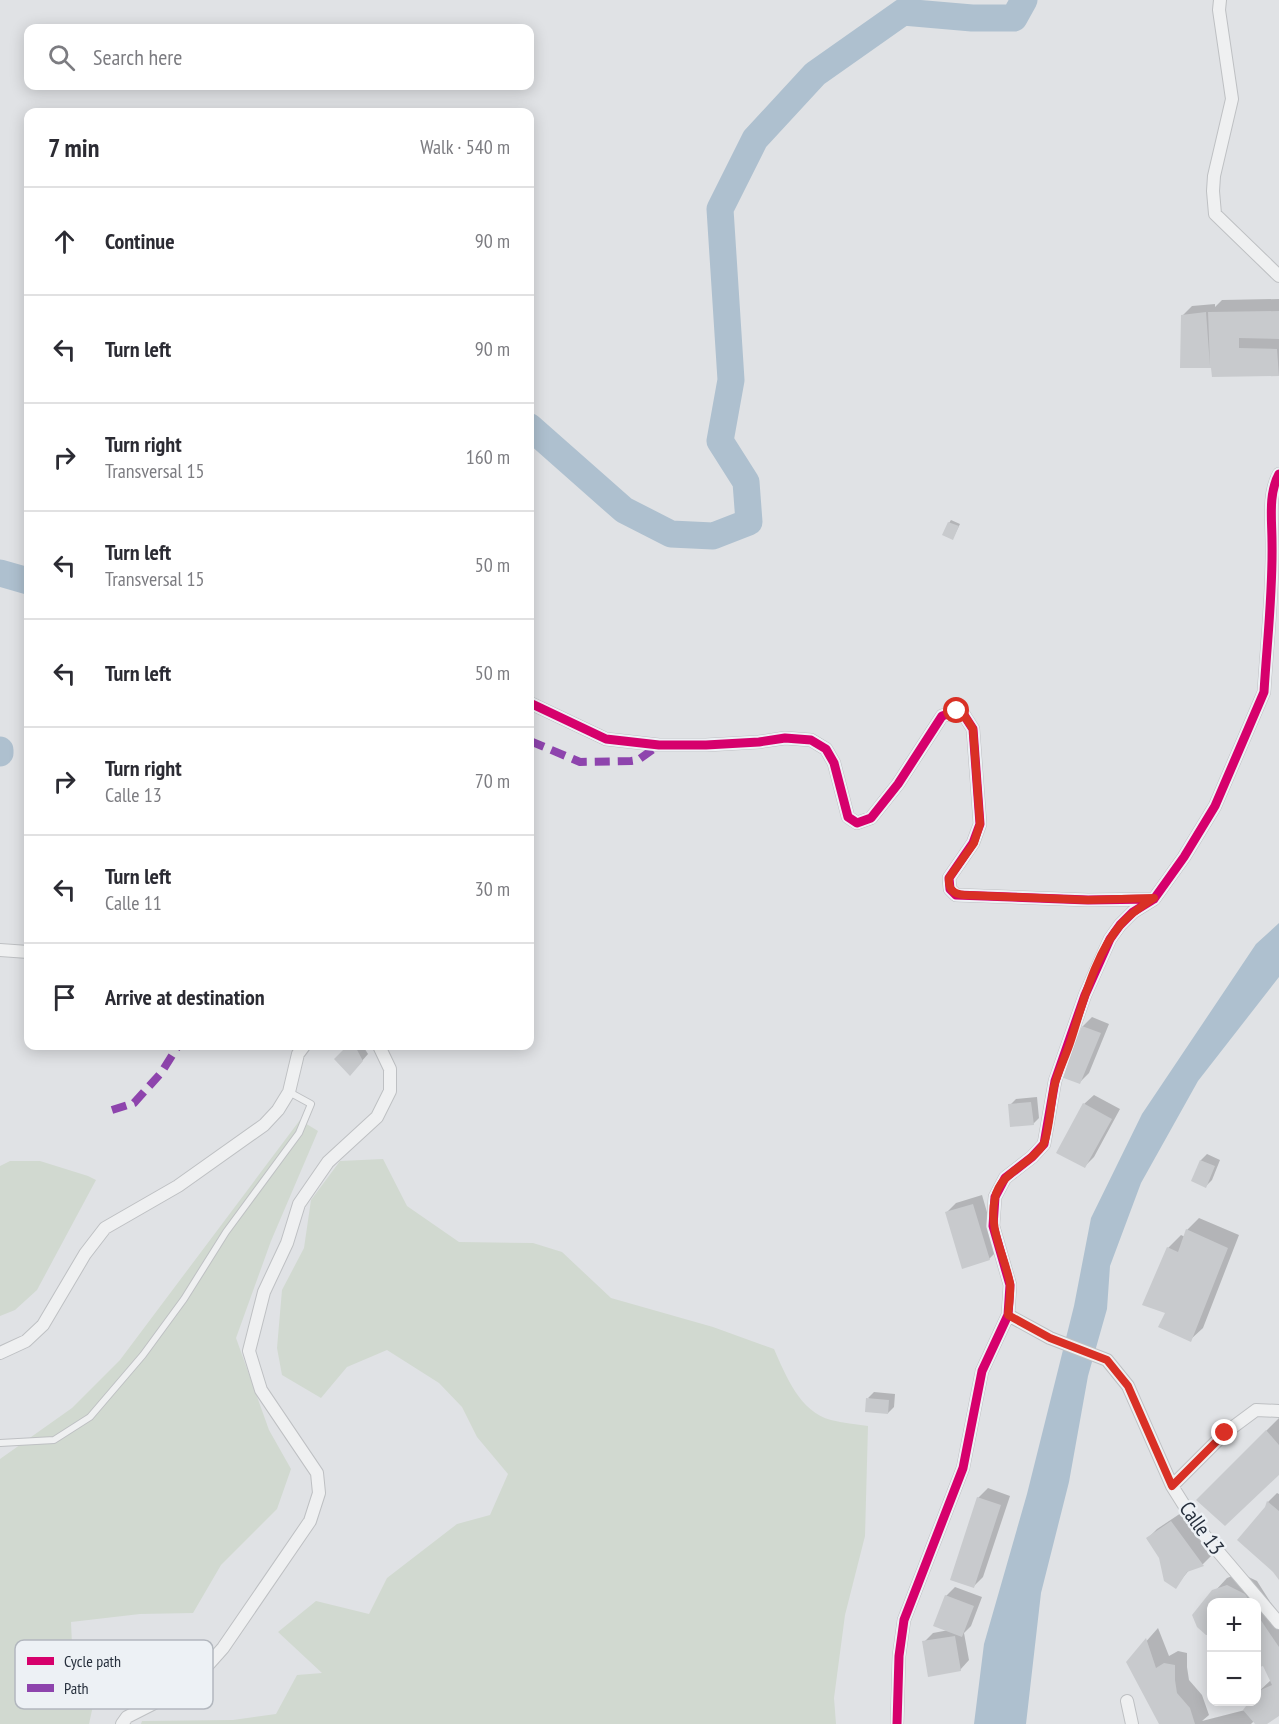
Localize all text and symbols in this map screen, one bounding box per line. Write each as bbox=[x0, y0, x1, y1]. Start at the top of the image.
search box bbox=[24, 24, 534, 90]
icon: search bbox=[45, 41, 78, 74]
text: Search here bbox=[93, 43, 182, 71]
text: 7 min bbox=[48, 131, 99, 164]
text: Walk · 540 m bbox=[420, 134, 510, 160]
icon: ahead bbox=[48, 225, 81, 258]
text: Continue bbox=[105, 227, 175, 255]
text: 90 m bbox=[475, 228, 510, 254]
icon: left bbox=[48, 333, 81, 366]
text: Turn left bbox=[105, 335, 171, 363]
text: 90 m bbox=[475, 336, 510, 362]
text: Turn right bbox=[105, 430, 182, 458]
icon: right bbox=[48, 441, 81, 474]
text: 160 m bbox=[466, 444, 510, 470]
text: Transversal 15 bbox=[105, 458, 204, 484]
text: Turn left bbox=[105, 538, 171, 566]
icon: left bbox=[48, 549, 81, 582]
text: 50 m bbox=[475, 552, 510, 578]
text: Transversal 15 bbox=[105, 566, 204, 592]
icon: left bbox=[48, 657, 81, 690]
text: Turn left bbox=[105, 659, 171, 687]
text: 50 m bbox=[475, 660, 510, 686]
route start bbox=[943, 697, 969, 723]
text: Turn right bbox=[105, 754, 182, 782]
icon: right bbox=[48, 765, 81, 798]
text: 70 m bbox=[475, 768, 510, 794]
text: Calle 13 bbox=[105, 782, 162, 808]
text: Turn left bbox=[105, 862, 171, 890]
icon: left bbox=[48, 873, 81, 906]
text: 30 m bbox=[475, 876, 510, 902]
text: Calle 11 bbox=[105, 890, 162, 916]
icon: arrive bbox=[48, 981, 81, 1014]
text: Arrive at destination bbox=[105, 983, 265, 1011]
route end bbox=[1211, 1419, 1237, 1445]
street label: Calle 13 bbox=[1174, 1496, 1230, 1560]
map controls bbox=[1207, 1598, 1261, 1706]
button: + bbox=[1207, 1598, 1261, 1652]
legend bbox=[15, 1640, 213, 1709]
text: Cycle path bbox=[64, 1651, 121, 1671]
button: − bbox=[1207, 1652, 1261, 1706]
text: Path bbox=[64, 1678, 89, 1698]

